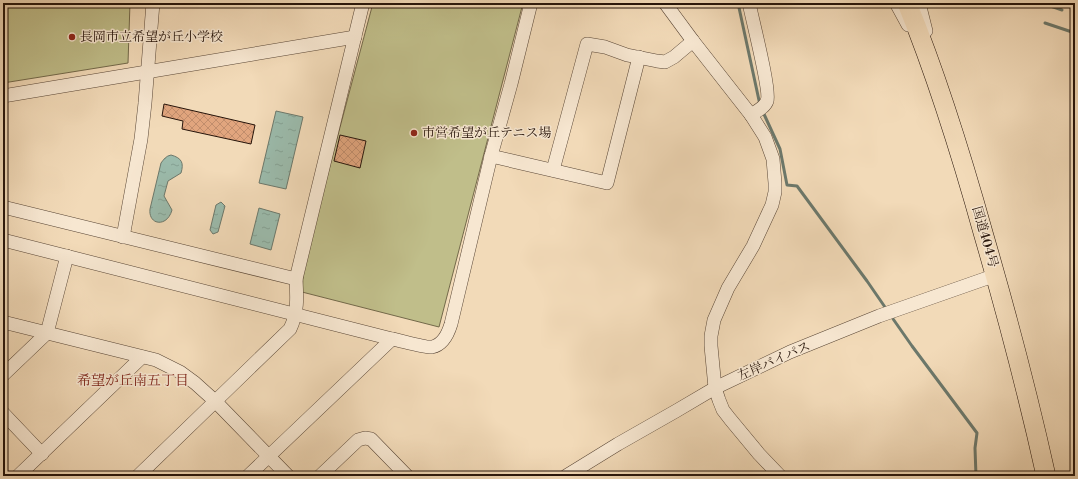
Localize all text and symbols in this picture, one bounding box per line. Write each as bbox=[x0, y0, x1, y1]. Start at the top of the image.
place label: 長岡市立希望が丘小学校 bbox=[80, 29, 223, 45]
marker: 長岡市立希望が丘小学校 bbox=[67, 32, 77, 42]
place label: 市営希望が丘テニス場 bbox=[422, 125, 551, 141]
marker: 市営希望が丘テニス場 bbox=[409, 128, 419, 138]
street label: 国道404号 bbox=[969, 204, 1001, 270]
street label: 左岸バイパス bbox=[735, 338, 813, 384]
district label: 希望が丘南五丁目 bbox=[77, 372, 189, 390]

